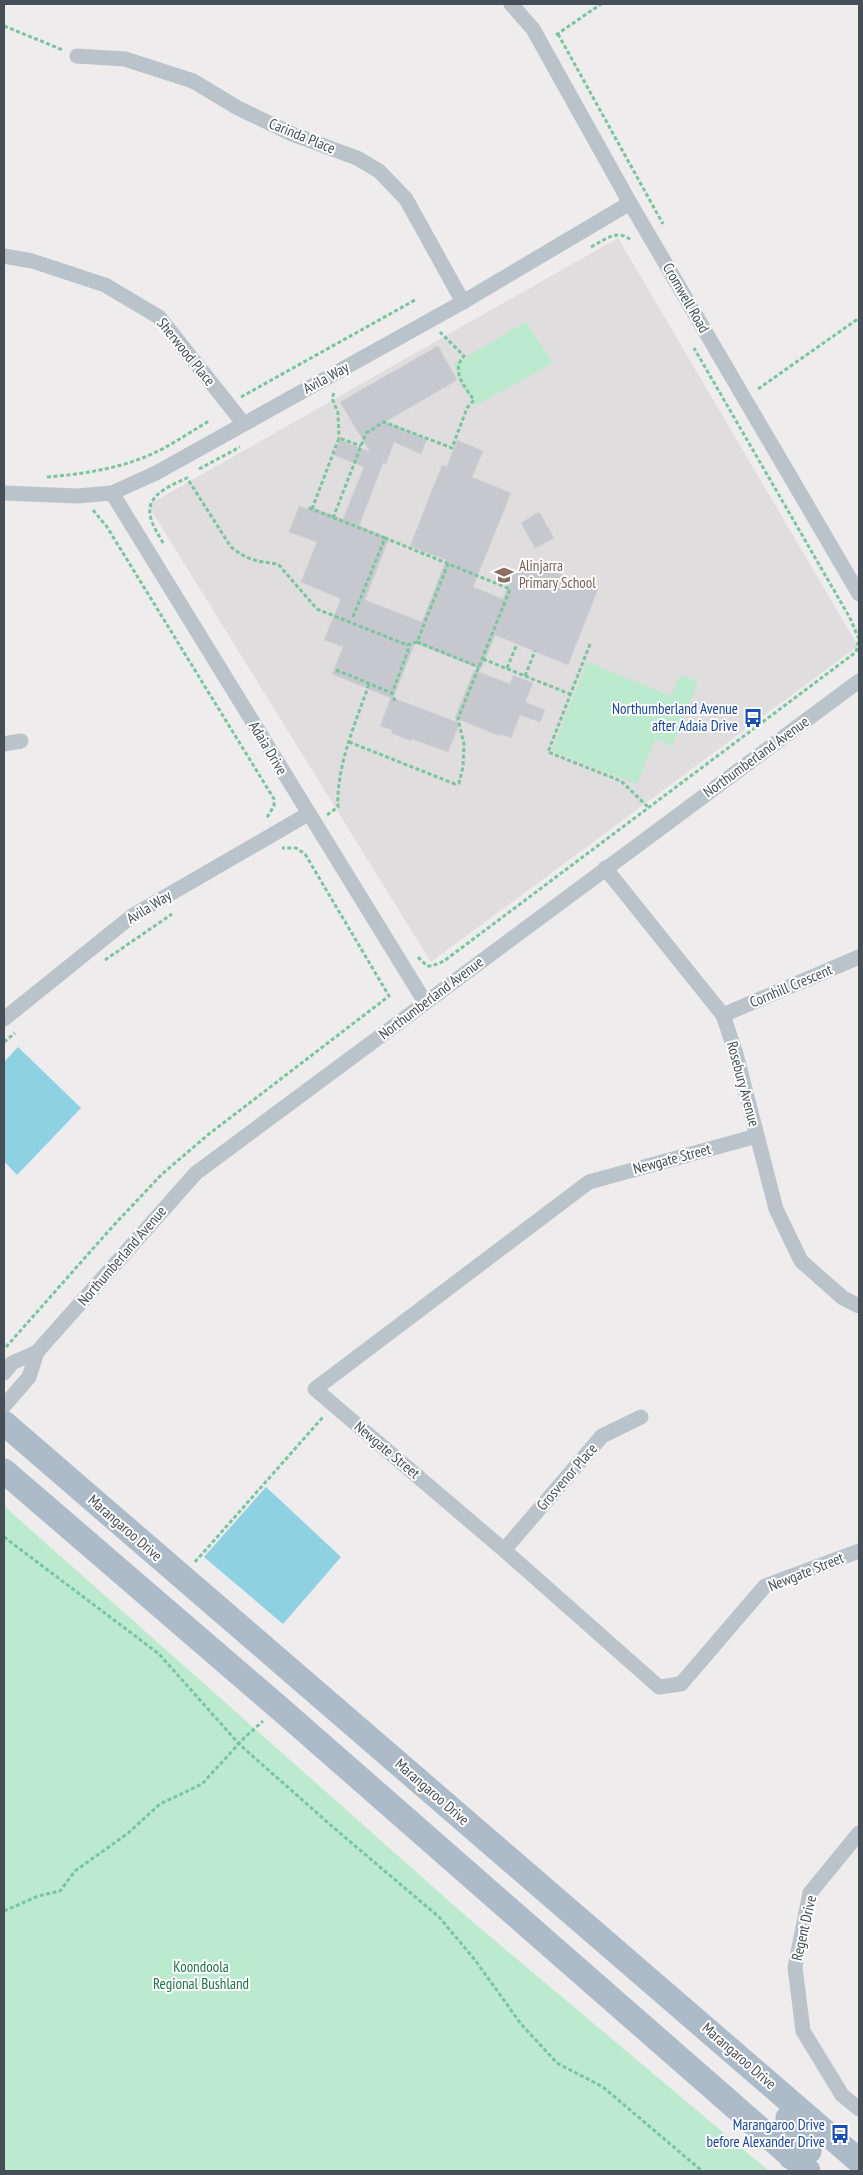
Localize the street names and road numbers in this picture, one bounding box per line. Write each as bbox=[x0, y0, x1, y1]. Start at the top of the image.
street label: Carinda Place bbox=[266, 114, 338, 157]
street label: Cromwell Road bbox=[659, 259, 714, 336]
street label: Sherwood Place bbox=[153, 314, 220, 390]
street label: Avila Way bbox=[300, 357, 352, 398]
street label: Northumberland Avenue bbox=[699, 712, 812, 801]
street label: Adaia Drive bbox=[245, 717, 292, 778]
street label: Avila Way bbox=[123, 885, 175, 928]
street label: Northumberland Avenue bbox=[375, 952, 487, 1043]
street label: Cornhill Crescent bbox=[747, 960, 835, 1011]
street label: Rosebury Avenue bbox=[723, 1039, 764, 1129]
street label: Newgate Street bbox=[631, 1139, 713, 1178]
street label: Northumberland Avenue bbox=[73, 1202, 170, 1309]
street label: Newgate Street bbox=[351, 1417, 424, 1483]
street label: Grosvenor Place bbox=[532, 1439, 601, 1514]
street label: Marangaroo Drive bbox=[84, 1490, 166, 1565]
street label: Newgate Street bbox=[765, 1548, 846, 1595]
street label: Marangaroo Drive bbox=[391, 1754, 473, 1829]
street label: Regent Drive bbox=[787, 1893, 820, 1962]
street label: Marangaroo Drive bbox=[698, 2018, 780, 2093]

